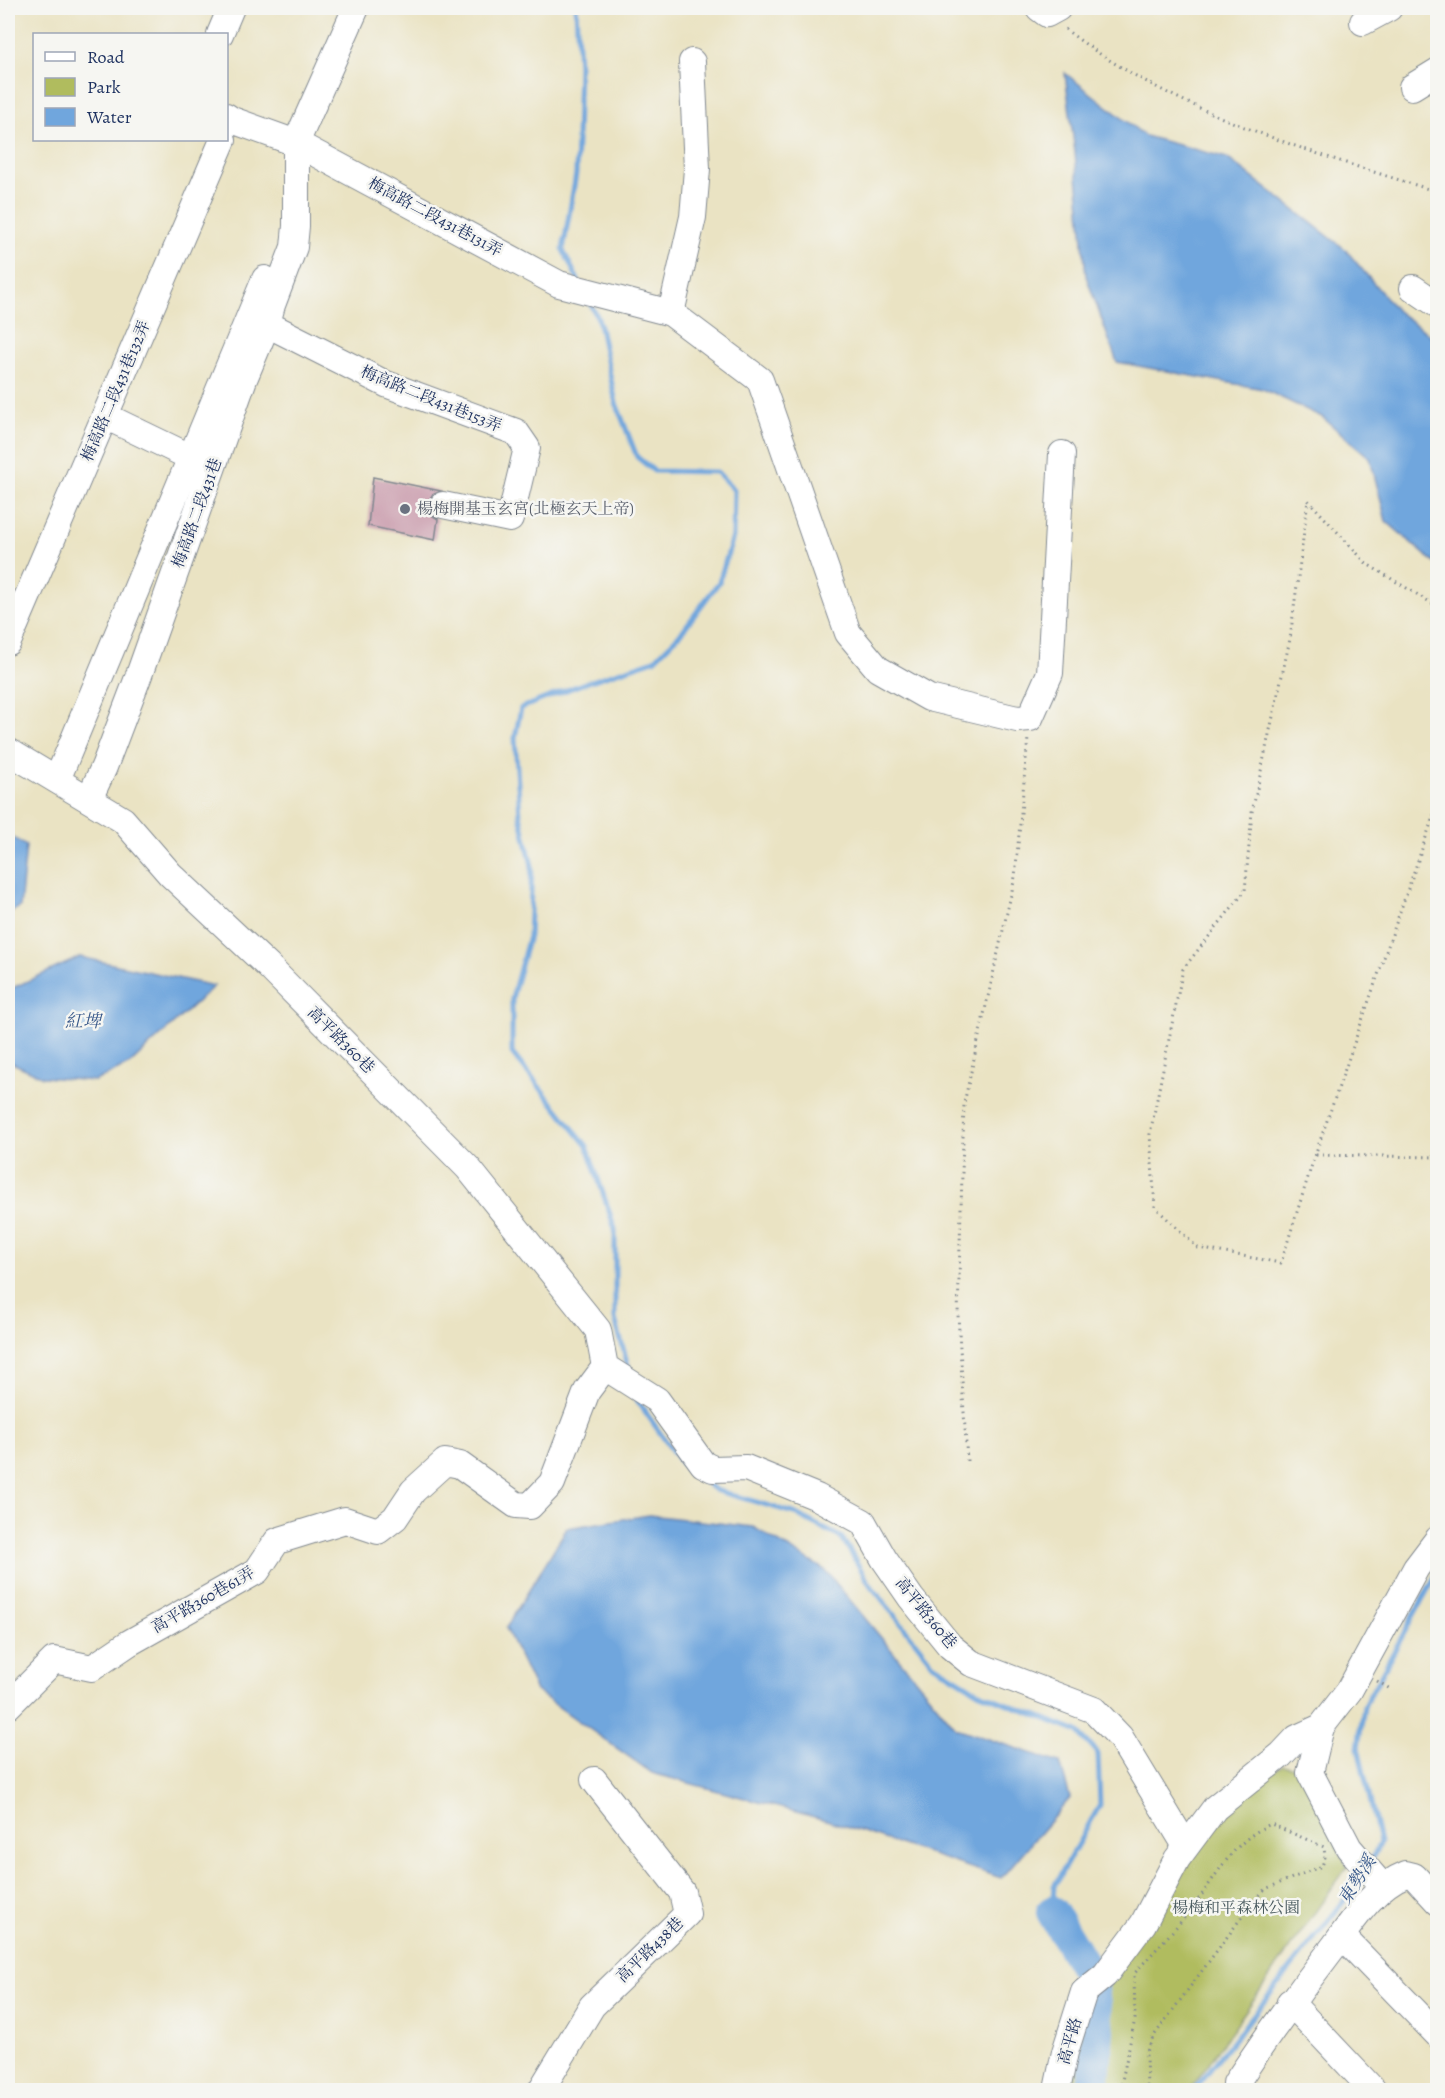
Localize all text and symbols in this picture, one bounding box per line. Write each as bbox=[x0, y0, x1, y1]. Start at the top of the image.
legend bbox=[33, 33, 228, 141]
text: Road bbox=[87, 45, 125, 69]
text: Park bbox=[87, 75, 121, 99]
text: Water bbox=[86, 105, 132, 129]
street label: 梅高路二段431巷131弄 bbox=[364, 172, 506, 262]
street label: 梅高路二段431巷132弄 bbox=[76, 317, 156, 465]
street label: 梅高路二段431巷153弄 bbox=[357, 361, 505, 437]
street label: 梅高路二段431巷 bbox=[167, 455, 227, 571]
place label: 楊梅開基玉玄宮(北極玄天上帝) bbox=[417, 498, 634, 520]
marker: 楊梅開基玉玄宮(北極玄天上帝) bbox=[398, 502, 412, 516]
street label: 高平路360巷 bbox=[303, 1002, 379, 1078]
water label: 紅埤 bbox=[65, 1009, 103, 1033]
street label: 高平路360巷61弄 bbox=[148, 1562, 258, 1638]
street label: 高平路360巷 bbox=[890, 1572, 962, 1654]
water label: 東勢溪 bbox=[1333, 1849, 1383, 1909]
park label: 楊梅和平森林公園 bbox=[1172, 1897, 1300, 1919]
street label: 高平路438巷 bbox=[612, 1912, 688, 1988]
street label: 高平路 bbox=[1053, 2015, 1087, 2067]

